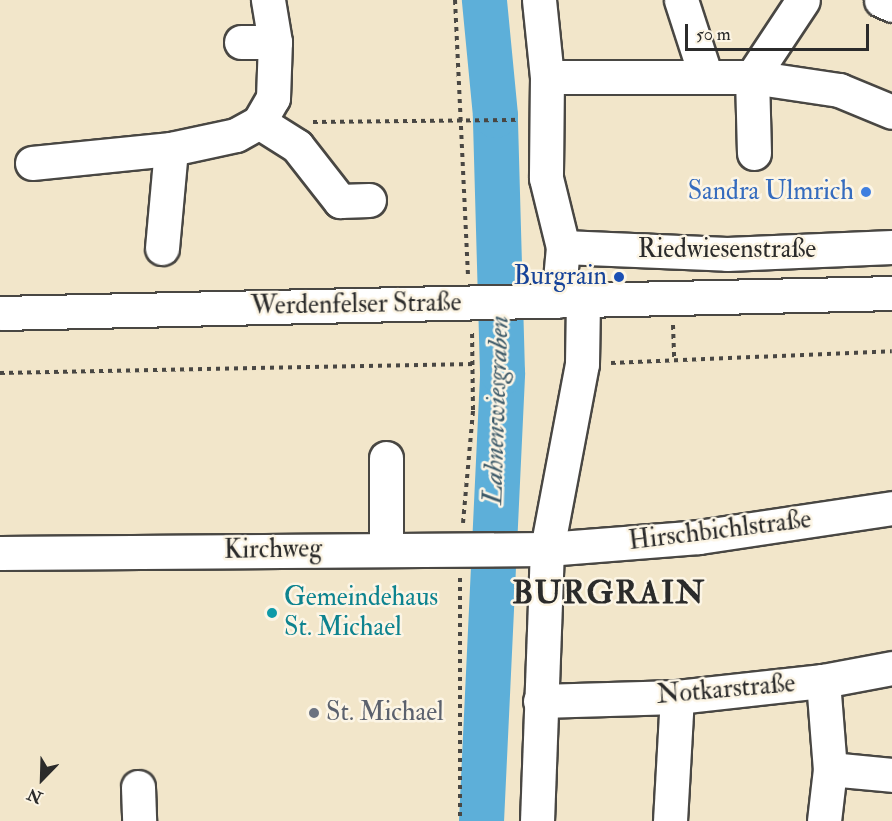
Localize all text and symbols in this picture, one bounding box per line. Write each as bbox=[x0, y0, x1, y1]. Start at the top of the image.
scale bar bbox=[688, 12, 872, 50]
text: 50 m bbox=[696, 23, 731, 46]
place label: Sandra Ulmrich bbox=[688, 176, 854, 208]
marker: Sandra Ulmrich bbox=[859, 185, 873, 199]
street label: Riedwiesenstraße bbox=[638, 234, 816, 266]
place label: Burgrain bbox=[513, 261, 607, 293]
marker: Burgrain bbox=[612, 270, 626, 284]
street label: Werdenfelser Straße bbox=[250, 288, 462, 322]
water label: Lahnenwiesgraben bbox=[477, 315, 515, 505]
street label: Hirschbichlstraße bbox=[627, 504, 813, 558]
street label: Kirchweg bbox=[224, 534, 322, 566]
district label: BURGRAIN bbox=[512, 574, 706, 612]
place label: Gemeindehaus St. Michael bbox=[284, 582, 438, 644]
marker: Gemeindehaus St. Michael bbox=[265, 606, 279, 620]
street label: Notkarstraße bbox=[655, 668, 797, 712]
place label: St. Michael bbox=[326, 697, 444, 729]
marker: St. Michael bbox=[307, 706, 321, 720]
north arrow bbox=[12, 749, 72, 809]
text: N bbox=[24, 784, 45, 808]

